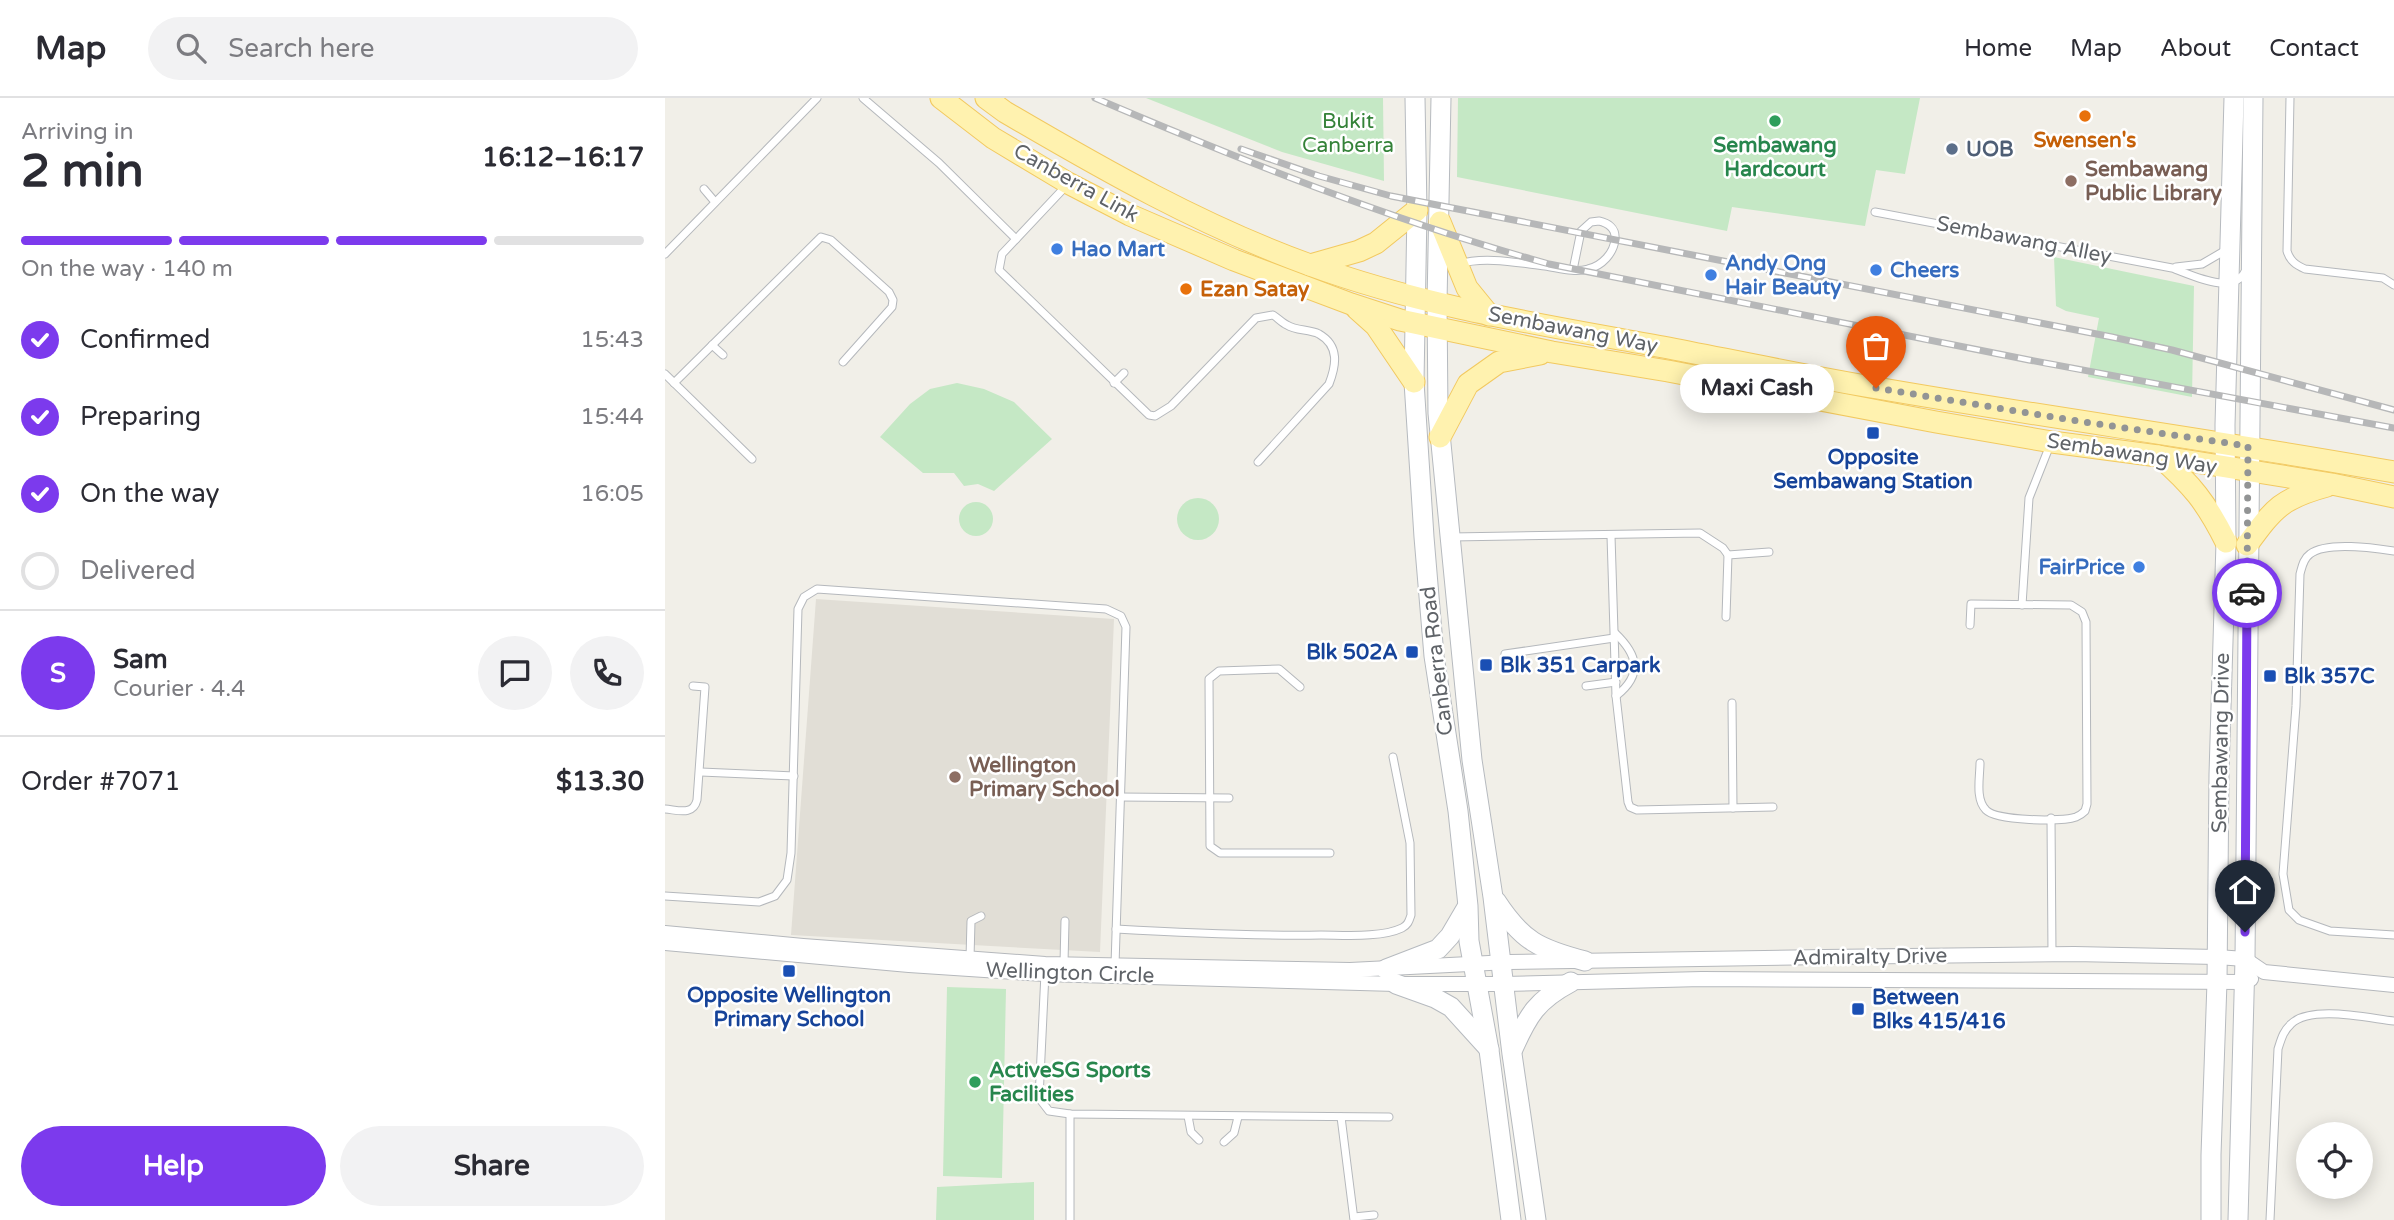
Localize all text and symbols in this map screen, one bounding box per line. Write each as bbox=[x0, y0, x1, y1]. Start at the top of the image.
search box bbox=[148, 17, 638, 80]
text: Map bbox=[35, 29, 106, 68]
icon: search bbox=[172, 29, 210, 67]
text: Search here bbox=[228, 33, 374, 64]
text: Home bbox=[1964, 34, 2032, 63]
text: Map bbox=[2070, 34, 2122, 63]
text: About bbox=[2160, 34, 2231, 63]
text: Contact bbox=[2269, 34, 2359, 63]
marker: Swensen's bbox=[2077, 108, 2093, 124]
park label: Bukit Canberra bbox=[1302, 109, 1394, 158]
marker: Sembawang Hardcourt bbox=[1767, 113, 1783, 129]
text: Arriving in bbox=[21, 118, 134, 146]
place label: Swensen's bbox=[2034, 128, 2136, 153]
place label: Sembawang Hardcourt bbox=[1713, 133, 1837, 182]
place label: UOB bbox=[1966, 137, 2014, 162]
street label: Canberra Link bbox=[1009, 138, 1143, 228]
marker: UOB bbox=[1944, 141, 1960, 157]
text: 16:12–16:17 bbox=[482, 142, 644, 173]
text: 2 min bbox=[21, 144, 144, 199]
place label: Sembawang Public Library bbox=[2085, 157, 2223, 206]
marker: Sembawang Public Library bbox=[2063, 173, 2079, 189]
street label: Sembawang Alley bbox=[1934, 211, 2114, 269]
place label: Hao Mart bbox=[1071, 237, 1165, 262]
marker: Hao Mart bbox=[1049, 241, 1065, 257]
place label: Andy Ong Hair Beauty bbox=[1725, 251, 1842, 300]
text: On the way · 140 m bbox=[21, 255, 233, 283]
place label: Cheers bbox=[1890, 258, 1959, 283]
marker: Cheers bbox=[1868, 262, 1884, 278]
marker: Andy Ong Hair Beauty bbox=[1703, 267, 1719, 283]
place label: Ezan Satay bbox=[1200, 277, 1310, 302]
marker: Ezan Satay bbox=[1178, 281, 1194, 297]
street label: Sembawang Way bbox=[1486, 301, 1660, 359]
pin bbox=[1846, 316, 1906, 388]
icon: check bbox=[21, 321, 59, 359]
text: Confirmed bbox=[80, 324, 210, 355]
text: 15:43 bbox=[580, 326, 644, 354]
icon: bag bbox=[1857, 327, 1895, 365]
callout: Maxi Cash bbox=[1680, 364, 1834, 412]
text: Maxi Cash bbox=[1700, 374, 1814, 402]
icon: check bbox=[21, 398, 59, 436]
text: Preparing bbox=[80, 401, 201, 432]
text: 15:44 bbox=[580, 403, 644, 431]
marker: Opposite Sembawang Station bbox=[1865, 425, 1881, 441]
street label: Sembawang Way bbox=[2045, 428, 2219, 480]
place label: Opposite Sembawang Station bbox=[1773, 445, 1973, 494]
icon: check bbox=[21, 475, 59, 513]
text: On the way bbox=[80, 478, 220, 509]
text: 16:05 bbox=[580, 480, 644, 508]
text: Delivered bbox=[80, 555, 196, 586]
place label: FairPrice bbox=[2039, 555, 2125, 580]
courier bbox=[2212, 558, 2282, 628]
marker: FairPrice bbox=[2131, 559, 2147, 575]
icon: car bbox=[2228, 574, 2266, 612]
street label: Canberra Road bbox=[1415, 585, 1459, 737]
button: chat bbox=[478, 636, 552, 710]
button: phone bbox=[570, 636, 644, 710]
place label: Blk 502A bbox=[1306, 640, 1398, 665]
text: Sam bbox=[113, 644, 168, 675]
marker: Blk 502A bbox=[1404, 644, 1420, 660]
street label: Sembawang Drive bbox=[2207, 652, 2235, 833]
place label: Blk 351 Carpark bbox=[1500, 653, 1661, 678]
marker: Blk 351 Carpark bbox=[1478, 657, 1494, 673]
text: S bbox=[50, 658, 66, 689]
place label: Blk 357C bbox=[2284, 664, 2375, 689]
marker: Blk 357C bbox=[2262, 668, 2278, 684]
text: Courier · 4.4 bbox=[113, 675, 245, 703]
place label: Wellington Primary School bbox=[969, 753, 1120, 802]
text: Order #7071 bbox=[21, 766, 181, 797]
text: $13.30 bbox=[556, 766, 644, 797]
marker: Wellington Primary School bbox=[947, 769, 963, 785]
pin bbox=[2215, 860, 2275, 932]
icon: home bbox=[2226, 871, 2264, 909]
street label: Admiralty Drive bbox=[1792, 943, 1948, 971]
street label: Wellington Circle bbox=[985, 958, 1155, 988]
marker: Opposite Wellington Primary School bbox=[781, 963, 797, 979]
place label: Opposite Wellington Primary School bbox=[687, 983, 891, 1032]
place label: Between Blks 415/416 bbox=[1872, 985, 2006, 1034]
marker: Between Blks 415/416 bbox=[1850, 1001, 1866, 1017]
place label: ActiveSG Sports Facilities bbox=[989, 1058, 1151, 1107]
marker: ActiveSG Sports Facilities bbox=[967, 1074, 983, 1090]
map controls bbox=[2296, 1122, 2373, 1199]
button: locate bbox=[2296, 1122, 2373, 1199]
button: Help bbox=[21, 1126, 326, 1206]
button: Share bbox=[340, 1126, 644, 1206]

